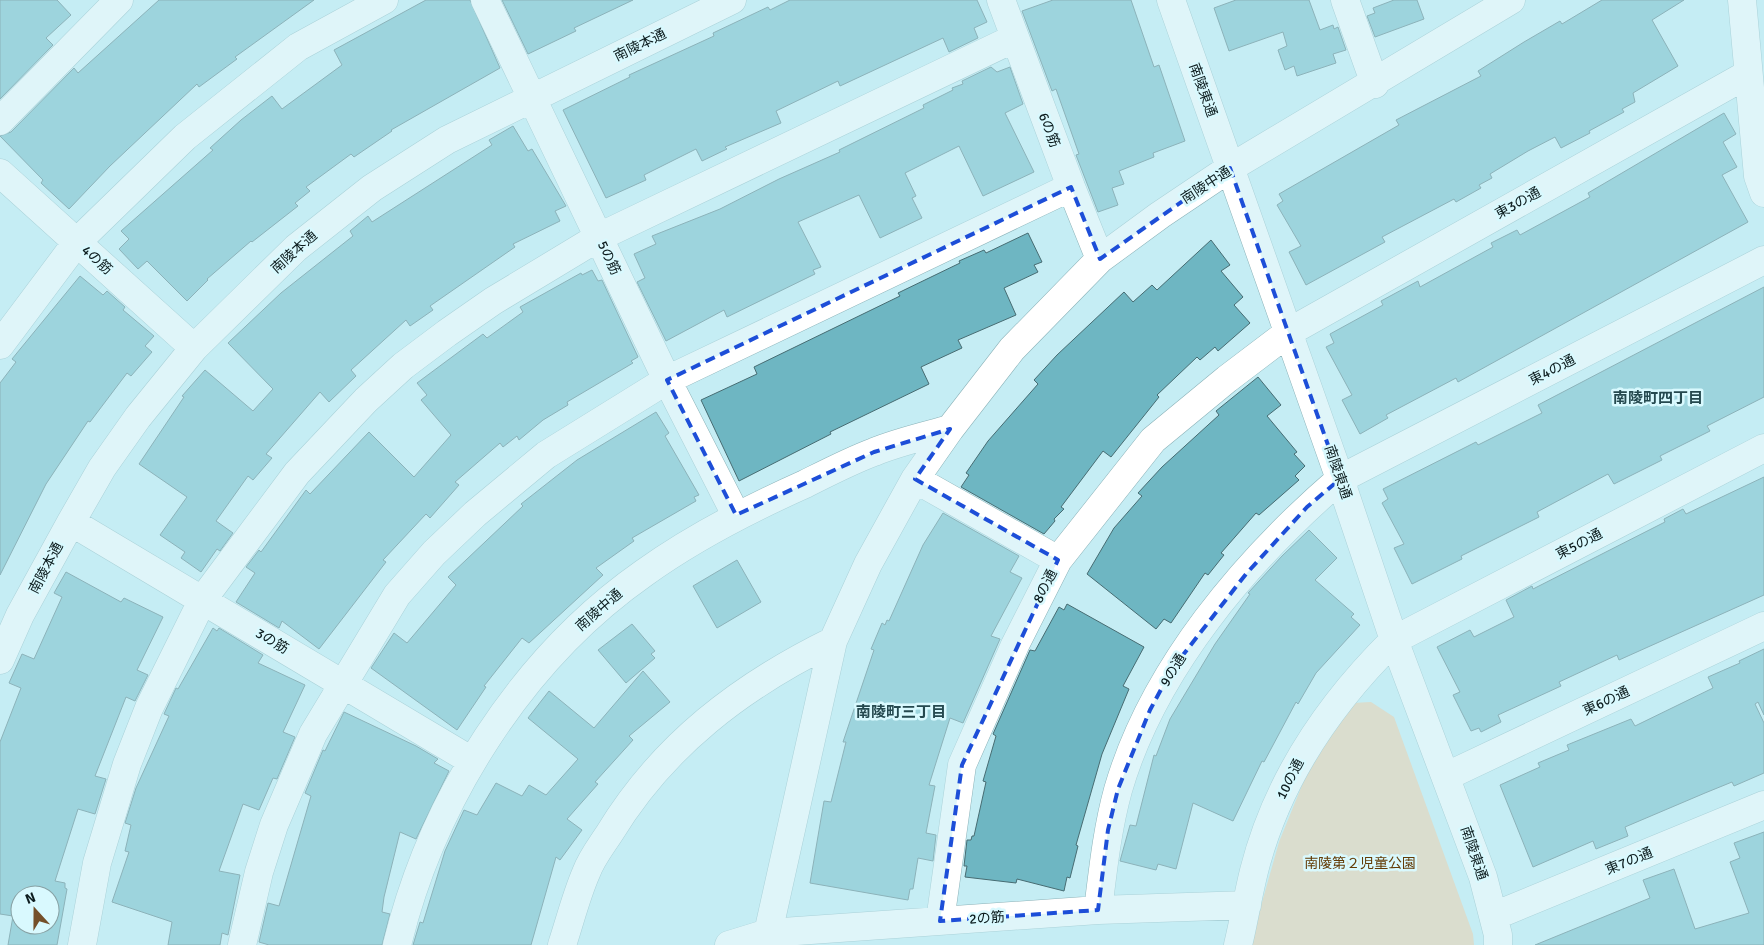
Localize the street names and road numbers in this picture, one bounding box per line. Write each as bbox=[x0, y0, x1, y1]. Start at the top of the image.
street label: 南陵本通 bbox=[611, 25, 669, 65]
street label: 南陵東通 bbox=[1185, 61, 1221, 119]
street label: 6の筋 bbox=[1035, 110, 1063, 150]
street label: 南陵中通 bbox=[1178, 163, 1234, 207]
street label: 東3の通 bbox=[1492, 184, 1544, 222]
street label: 南陵本通 bbox=[268, 227, 320, 277]
street label: 5の筋 bbox=[594, 238, 624, 278]
street label: 4の筋 bbox=[78, 242, 116, 278]
street label: 東4の通 bbox=[1526, 351, 1578, 389]
street label: 南陵東通 bbox=[1321, 443, 1355, 501]
street label: 東5の通 bbox=[1553, 525, 1605, 563]
street label: 南陵本通 bbox=[25, 539, 67, 597]
street label: 8の通 bbox=[1029, 566, 1061, 606]
street label: 南陵中通 bbox=[572, 585, 626, 635]
street label: 3の筋 bbox=[252, 625, 292, 657]
street label: 9の通 bbox=[1156, 650, 1190, 690]
street label: 東6の通 bbox=[1580, 683, 1632, 719]
street label: 10の通 bbox=[1273, 756, 1307, 802]
street label: 南陵東通 bbox=[1457, 824, 1491, 882]
street label: 東7の通 bbox=[1603, 844, 1655, 878]
street label: 2の筋 bbox=[969, 908, 1005, 928]

